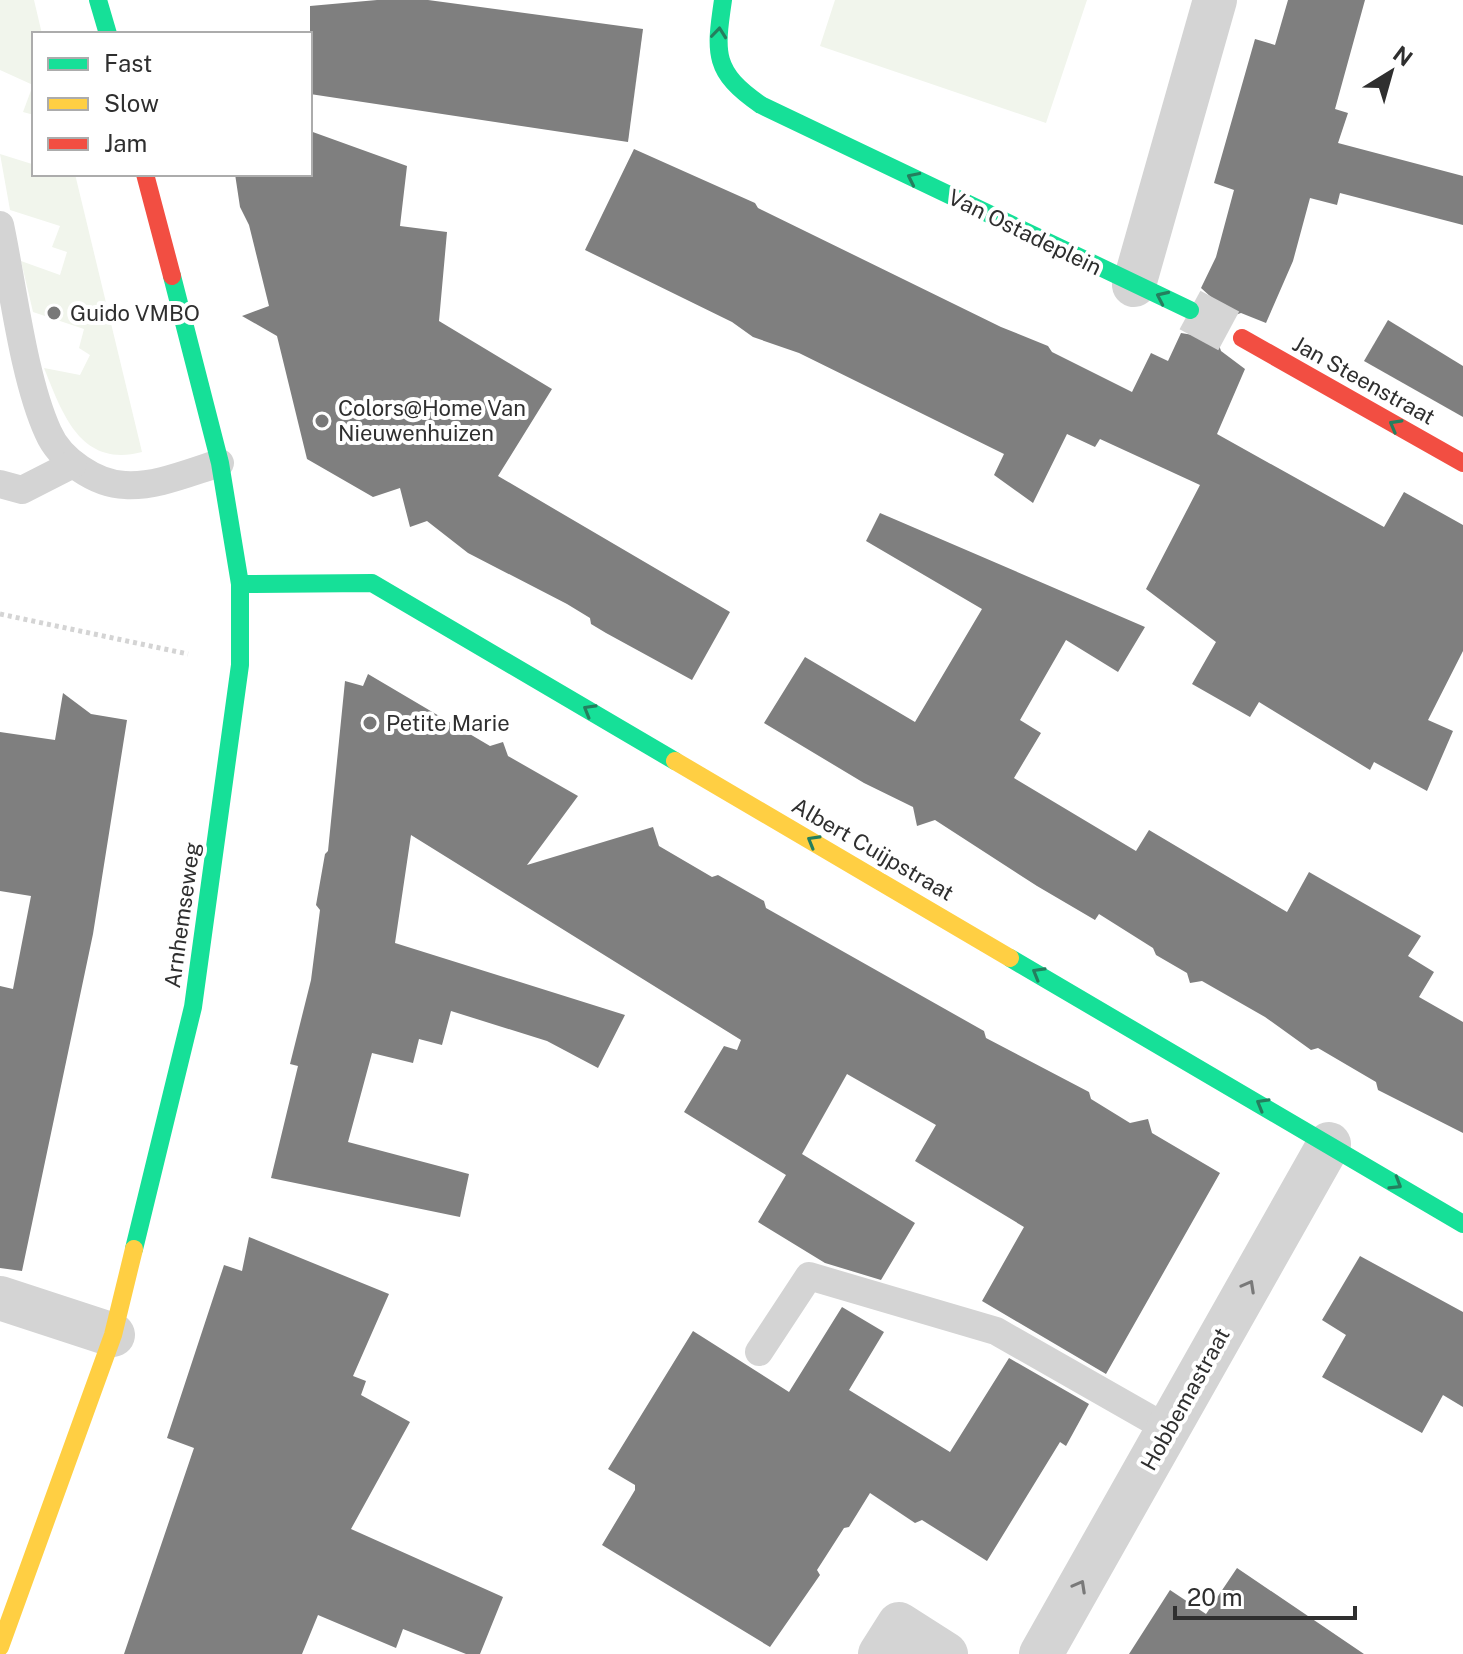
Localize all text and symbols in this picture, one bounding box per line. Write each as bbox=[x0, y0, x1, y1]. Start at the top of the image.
one-way arrow bbox=[710, 27, 727, 40]
legend bbox=[32, 32, 312, 176]
north arrow bbox=[1351, 32, 1431, 112]
text: N bbox=[1388, 40, 1418, 72]
text: Fast bbox=[104, 49, 152, 77]
text: Slow bbox=[104, 89, 159, 117]
text: Jam bbox=[104, 129, 147, 157]
one-way arrow bbox=[906, 172, 921, 188]
street label: Van Ostadeplein bbox=[944, 184, 1106, 280]
one-way arrow bbox=[1156, 291, 1170, 307]
place label: Guido VMBO bbox=[70, 300, 200, 326]
marker: Guido VMBO bbox=[45, 304, 63, 322]
street label: Jan Steenstraat bbox=[1288, 330, 1440, 430]
place label: Colors@Home Van Nieuwenhuizen bbox=[338, 395, 526, 446]
marker: Colors@Home Van Nieuwenhuizen bbox=[313, 412, 331, 430]
one-way arrow bbox=[1388, 420, 1403, 435]
one-way arrow bbox=[583, 704, 598, 720]
place label: Petite Marie bbox=[386, 710, 510, 736]
marker: Petite Marie bbox=[361, 714, 379, 732]
street label: Albert Cuijpstraat bbox=[788, 792, 958, 906]
one-way arrow bbox=[807, 836, 822, 851]
street label: Arnhemseweg bbox=[159, 840, 205, 990]
one-way arrow bbox=[1032, 967, 1046, 983]
one-way arrow bbox=[1256, 1098, 1271, 1114]
one-way arrow bbox=[1387, 1174, 1402, 1189]
one-way arrow bbox=[1239, 1281, 1255, 1295]
street label: Hobbemastraat bbox=[1135, 1323, 1235, 1475]
scale bar bbox=[1175, 1570, 1355, 1620]
one-way arrow bbox=[1070, 1580, 1085, 1594]
text: 20 m bbox=[1187, 1583, 1243, 1611]

